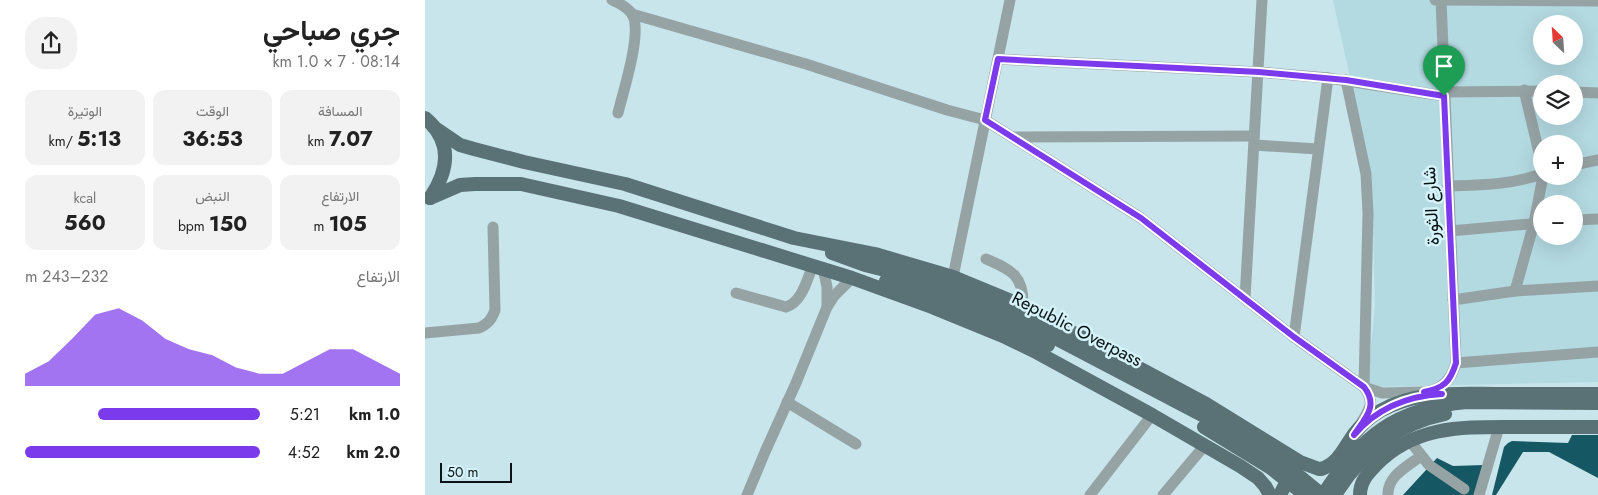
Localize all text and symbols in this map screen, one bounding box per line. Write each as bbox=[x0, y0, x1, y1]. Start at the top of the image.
text: جري صباحي bbox=[263, 10, 400, 51]
north arrow bbox=[1533, 15, 1583, 65]
map controls bbox=[1533, 15, 1583, 245]
button: share bbox=[25, 17, 77, 69]
pin bbox=[1423, 45, 1465, 96]
text: 08:14 · 7 × 1.0 km bbox=[272, 50, 400, 73]
icon: arrive bbox=[1430, 52, 1458, 80]
button: layers bbox=[1533, 75, 1583, 125]
text: الوتيرة bbox=[68, 101, 102, 121]
text: الوقت bbox=[196, 101, 229, 121]
text: المسافة bbox=[318, 101, 362, 121]
text: 5:13 bbox=[77, 124, 121, 154]
text: 36:53 bbox=[182, 124, 243, 154]
text: 7.07 bbox=[329, 124, 373, 154]
text: /km bbox=[49, 131, 77, 151]
text: km bbox=[308, 131, 329, 151]
button: + bbox=[1533, 135, 1583, 185]
street label: شارع الثورة bbox=[1416, 166, 1446, 246]
text: النبض bbox=[195, 186, 230, 206]
text: الارتفاع bbox=[321, 186, 359, 206]
text: kcal bbox=[74, 188, 96, 208]
button: − bbox=[1533, 195, 1583, 245]
text: 560 bbox=[64, 208, 106, 238]
text: 150 bbox=[209, 209, 247, 239]
text: 105 bbox=[329, 209, 367, 239]
text: bpm bbox=[178, 216, 209, 236]
text: m bbox=[314, 216, 329, 236]
text: 232–243 m bbox=[25, 265, 108, 288]
text: الارتفاع bbox=[357, 265, 400, 288]
street label: Republic Overpass bbox=[1007, 285, 1147, 373]
text: 5:21 bbox=[290, 403, 320, 426]
text: 1.0 km bbox=[349, 403, 400, 426]
text: 4:52 bbox=[288, 441, 320, 464]
text: 2.0 km bbox=[347, 441, 400, 464]
scale bar bbox=[440, 460, 513, 483]
text: 50 m bbox=[447, 462, 478, 482]

